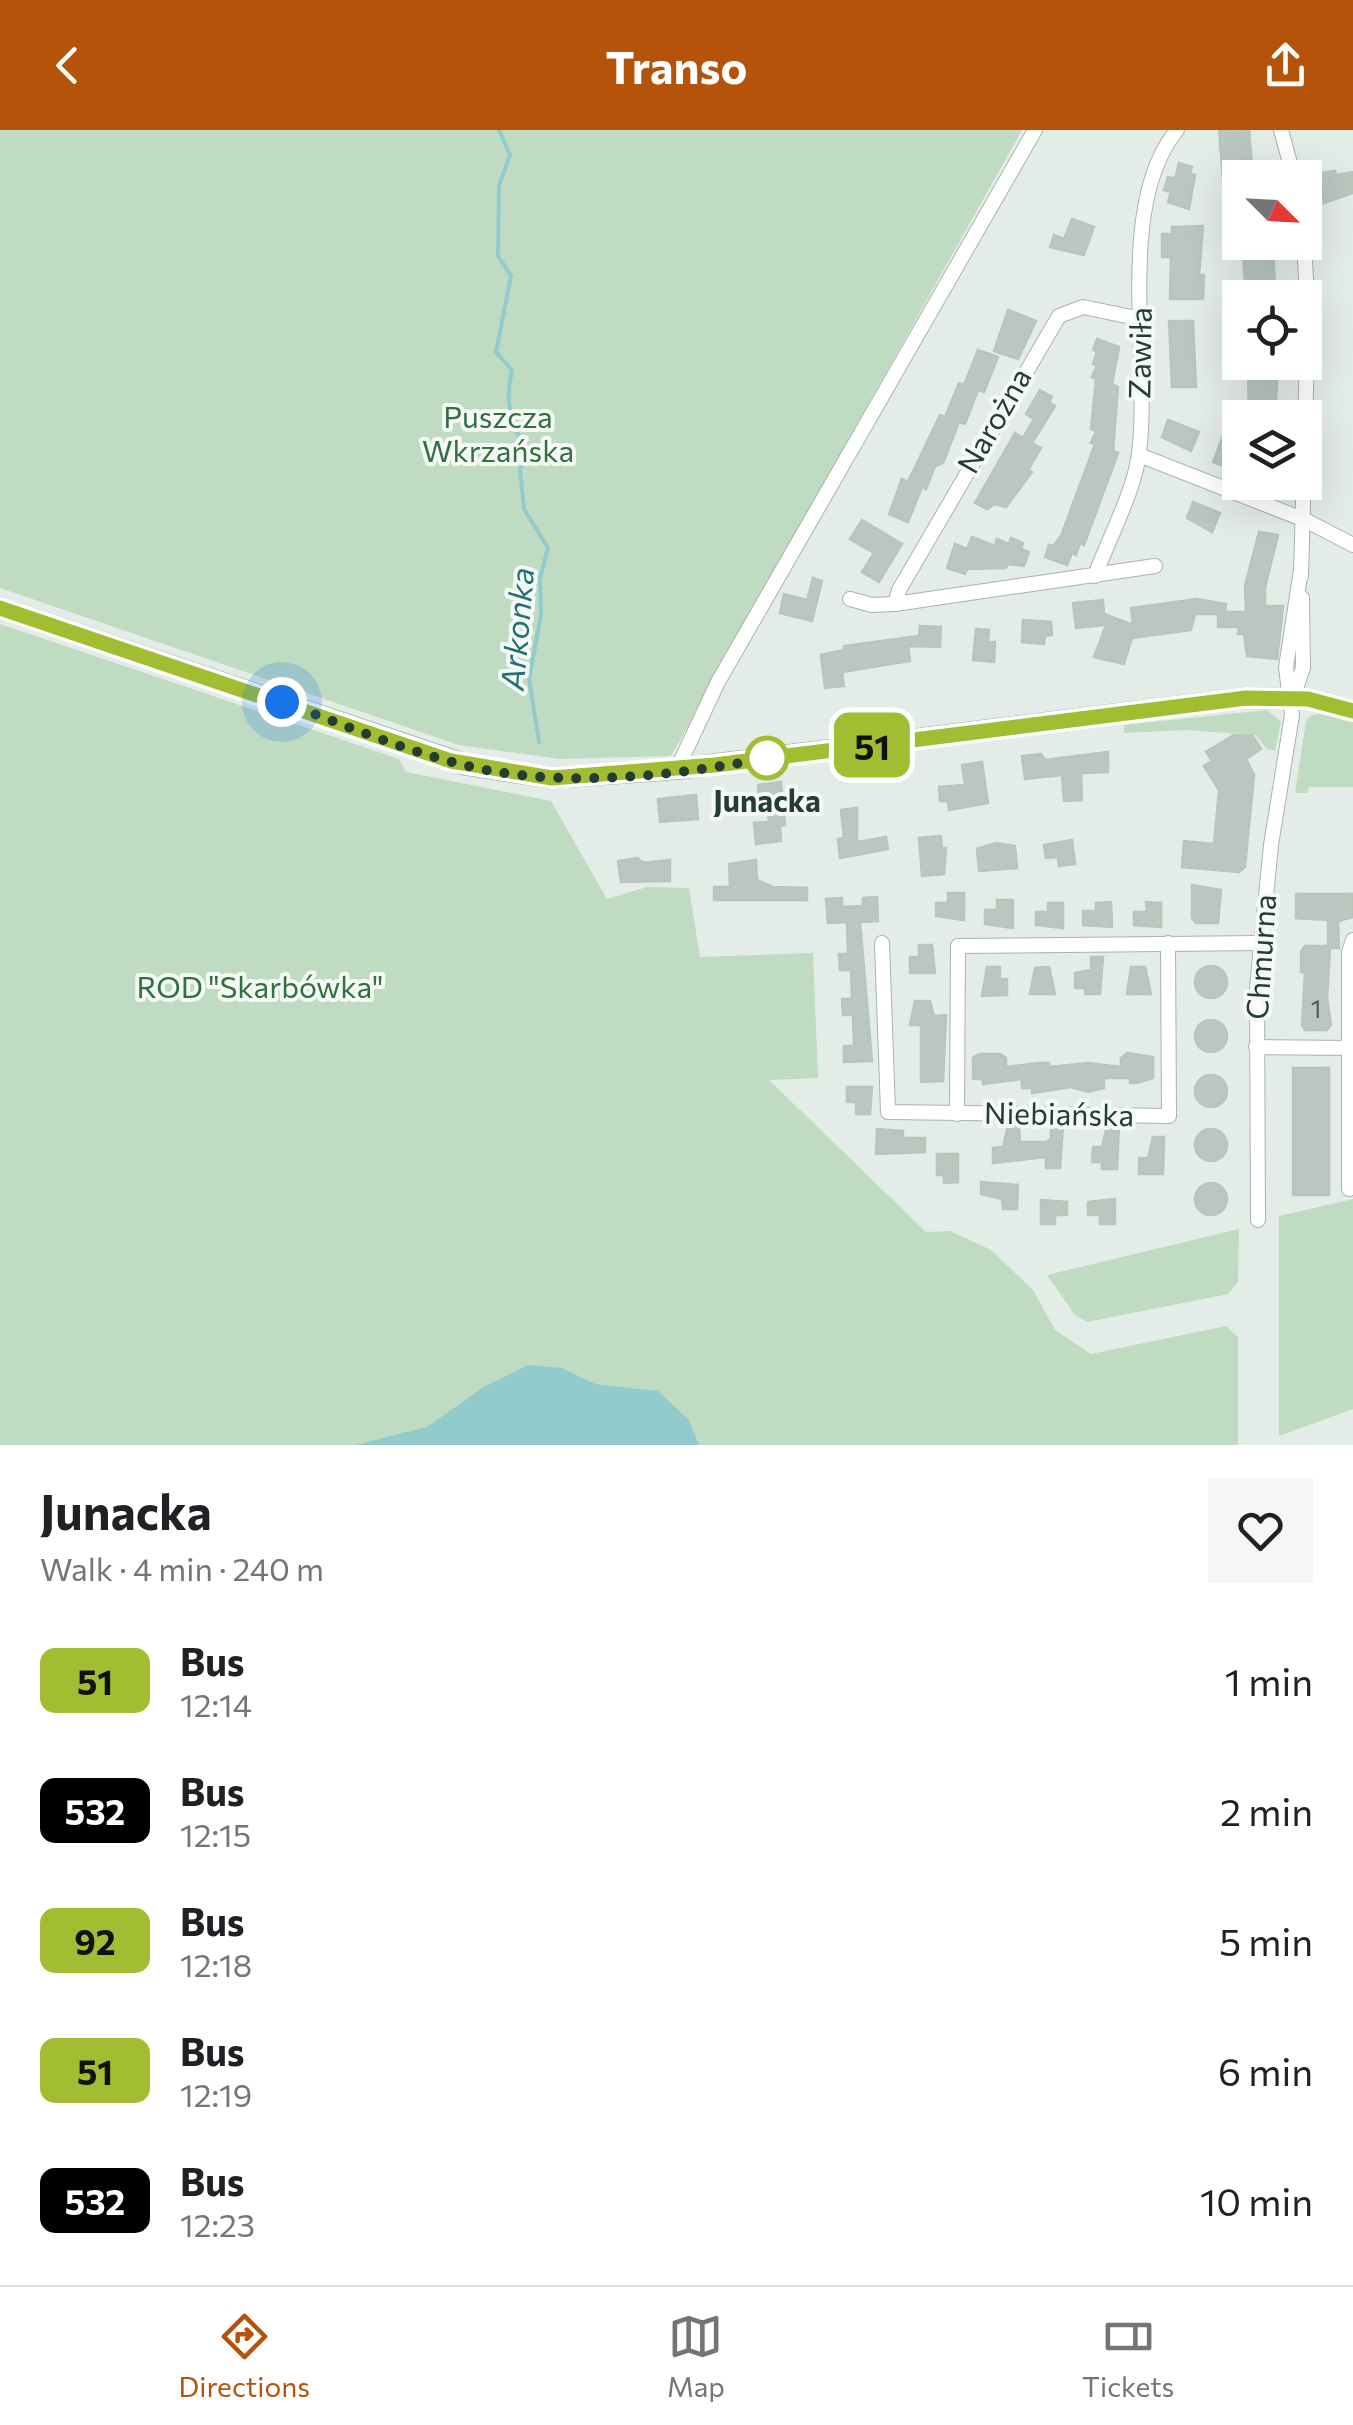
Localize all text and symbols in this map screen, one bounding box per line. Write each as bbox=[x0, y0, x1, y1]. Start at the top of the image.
icon: back bbox=[40, 38, 95, 93]
text: Transo bbox=[606, 38, 747, 93]
icon: share bbox=[1258, 38, 1313, 93]
north arrow bbox=[1222, 160, 1322, 260]
map controls bbox=[1222, 160, 1322, 500]
button: locate bbox=[1222, 280, 1322, 380]
street label: Zawiła bbox=[1119, 307, 1158, 399]
street label: Narożna bbox=[948, 361, 1038, 479]
park label: Puszcza Wkrzańska bbox=[422, 397, 574, 468]
button: layers bbox=[1222, 400, 1322, 500]
water label: Arkonka bbox=[491, 566, 541, 693]
your location bbox=[257, 677, 307, 727]
line badge: 51 bbox=[827, 712, 917, 778]
text: 51 bbox=[854, 724, 890, 767]
marker: Junacka bbox=[746, 737, 788, 779]
place label: Junacka bbox=[713, 781, 821, 818]
street label: Chmurna bbox=[1237, 893, 1282, 1021]
park label: ROD "Skarbówka" bbox=[137, 967, 383, 1004]
house number: 1 bbox=[1311, 993, 1321, 1023]
street label: Niebiańska bbox=[984, 1093, 1134, 1132]
button: heart bbox=[1208, 1478, 1313, 1583]
text: Junacka bbox=[40, 1481, 212, 1540]
text: Walk · 4 min · 240 m bbox=[40, 1548, 324, 1588]
text: Bus bbox=[180, 1637, 245, 1684]
text: 1 min bbox=[1225, 1657, 1313, 1704]
text: 51 bbox=[77, 1659, 113, 1702]
text: 12:14 bbox=[180, 1684, 252, 1724]
text: Bus bbox=[180, 1767, 245, 1814]
text: 2 min bbox=[1220, 1787, 1313, 1834]
text: 532 bbox=[65, 1789, 125, 1832]
text: 12:15 bbox=[180, 1814, 251, 1854]
text: Bus bbox=[180, 1897, 245, 1944]
text: 5 min bbox=[1219, 1917, 1313, 1964]
text: 92 bbox=[74, 1919, 116, 1962]
text: 12:18 bbox=[180, 1944, 252, 1984]
text: Bus bbox=[180, 2027, 245, 2074]
text: 6 min bbox=[1218, 2047, 1313, 2094]
text: 51 bbox=[77, 2049, 113, 2092]
text: 12:19 bbox=[180, 2074, 252, 2114]
text: Bus bbox=[180, 2157, 245, 2204]
text: 10 min bbox=[1200, 2177, 1313, 2224]
text: 532 bbox=[65, 2179, 125, 2222]
text: 12:23 bbox=[180, 2204, 255, 2244]
tab: Directions bbox=[179, 2309, 310, 2403]
tab: Map bbox=[667, 2309, 725, 2403]
tab: Tickets bbox=[1082, 2309, 1174, 2403]

